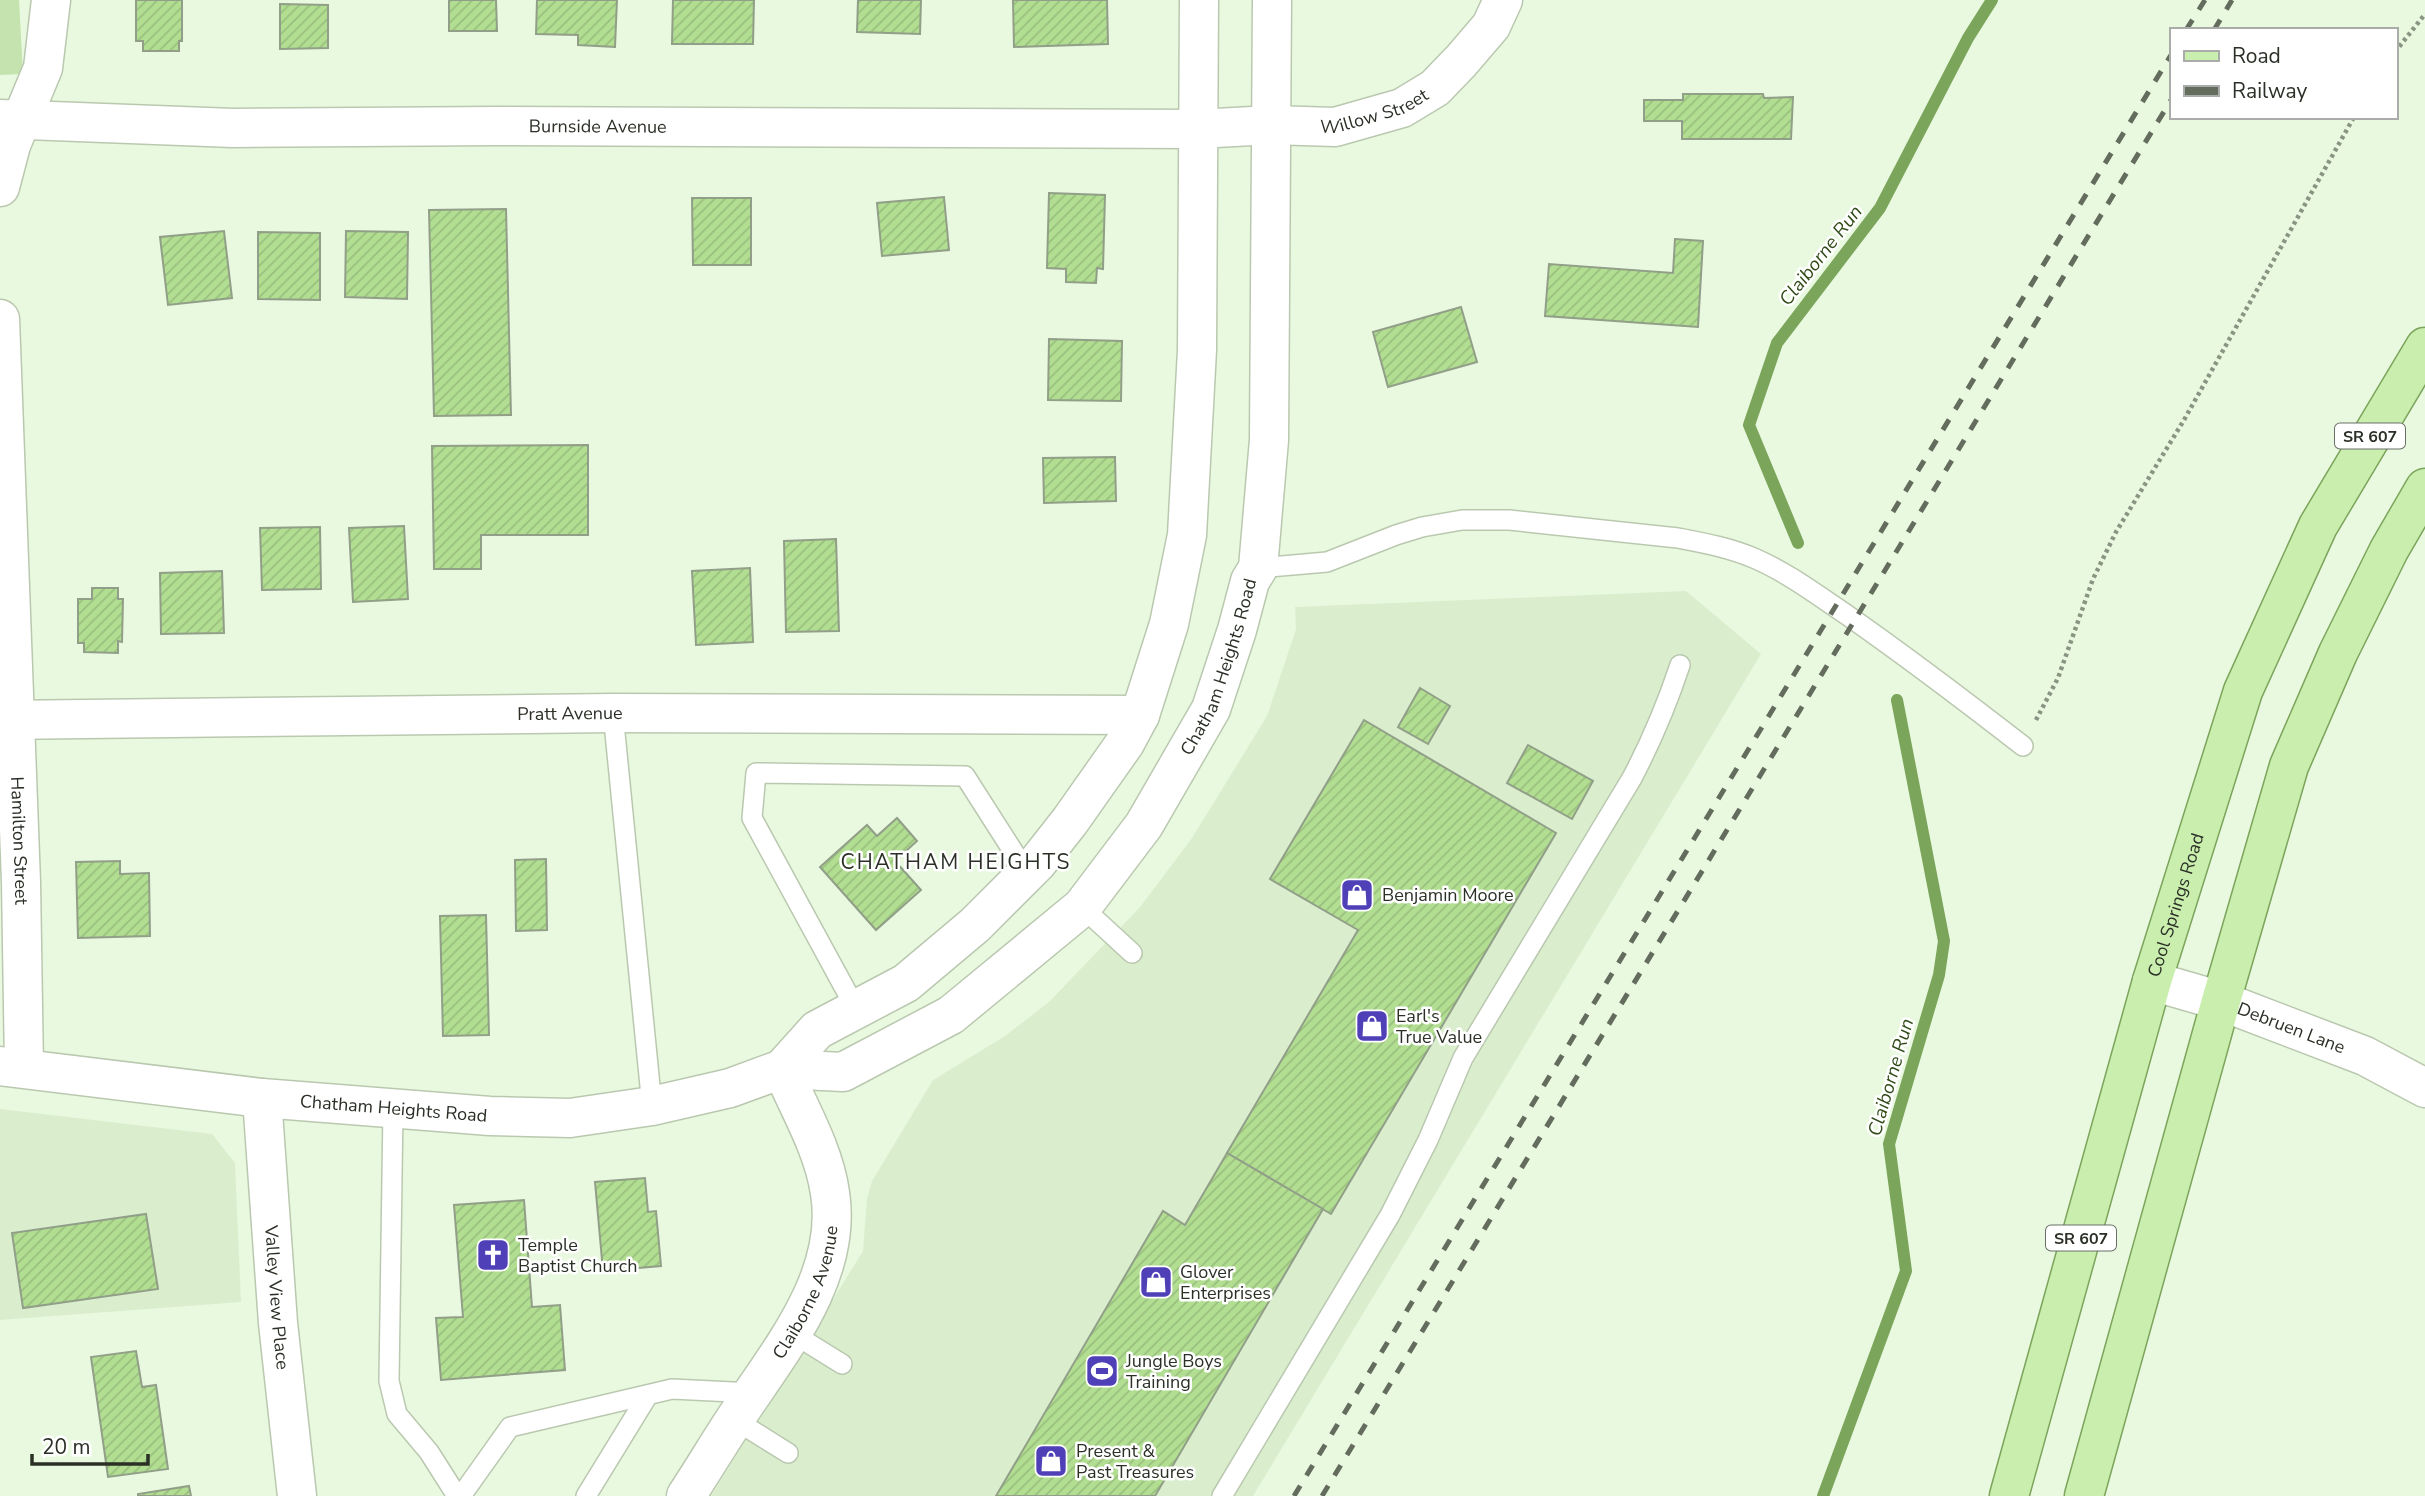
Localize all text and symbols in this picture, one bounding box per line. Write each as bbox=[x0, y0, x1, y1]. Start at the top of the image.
legend bbox=[2170, 28, 2397, 119]
text: Road bbox=[2232, 42, 2281, 70]
text: Railway bbox=[2232, 77, 2307, 105]
street label: Willow Street bbox=[1320, 82, 1433, 139]
street label: Burnside Avenue bbox=[529, 114, 667, 139]
water label: Claiborne Run bbox=[1773, 200, 1868, 311]
road number: SR 607 bbox=[2335, 424, 2405, 448]
street label: Chatham Heights Road bbox=[1175, 576, 1262, 760]
street label: Pratt Avenue bbox=[517, 701, 623, 726]
street label: Hamilton Street bbox=[5, 776, 33, 906]
street label: Cool Springs Road bbox=[2142, 830, 2210, 980]
district label: CHATHAM HEIGHTS bbox=[841, 848, 1071, 876]
shop icon: Benjamin Moore bbox=[1338, 876, 1376, 914]
place label: Benjamin Moore bbox=[1382, 883, 1514, 907]
street label: Debruen Lane bbox=[2234, 996, 2349, 1059]
place label: Earl's True Value bbox=[1396, 1004, 1482, 1049]
shop icon: Earl's True Value bbox=[1353, 1007, 1391, 1045]
water label: Claiborne Run bbox=[1862, 1015, 1920, 1139]
street label: Chatham Heights Road bbox=[299, 1089, 488, 1128]
street label: Valley View Place bbox=[259, 1223, 295, 1371]
street label: Claiborne Avenue bbox=[767, 1225, 843, 1364]
road number: SR 607 bbox=[2046, 1226, 2116, 1250]
place label: Temple Baptist Church bbox=[518, 1233, 637, 1278]
church icon: Temple Baptist Church bbox=[474, 1236, 512, 1274]
place label: Glover Enterprises bbox=[1180, 1260, 1271, 1305]
shop icon: Glover Enterprises bbox=[1137, 1263, 1175, 1301]
place label: Jungle Boys Training bbox=[1125, 1349, 1222, 1394]
sports icon: Jungle Boys Training bbox=[1083, 1352, 1121, 1390]
scale bar bbox=[32, 1422, 147, 1466]
text: 20 m bbox=[42, 1433, 91, 1461]
place label: Present & Past Treasures bbox=[1076, 1439, 1194, 1484]
shop icon: Present & Past Treasures bbox=[1032, 1442, 1070, 1480]

